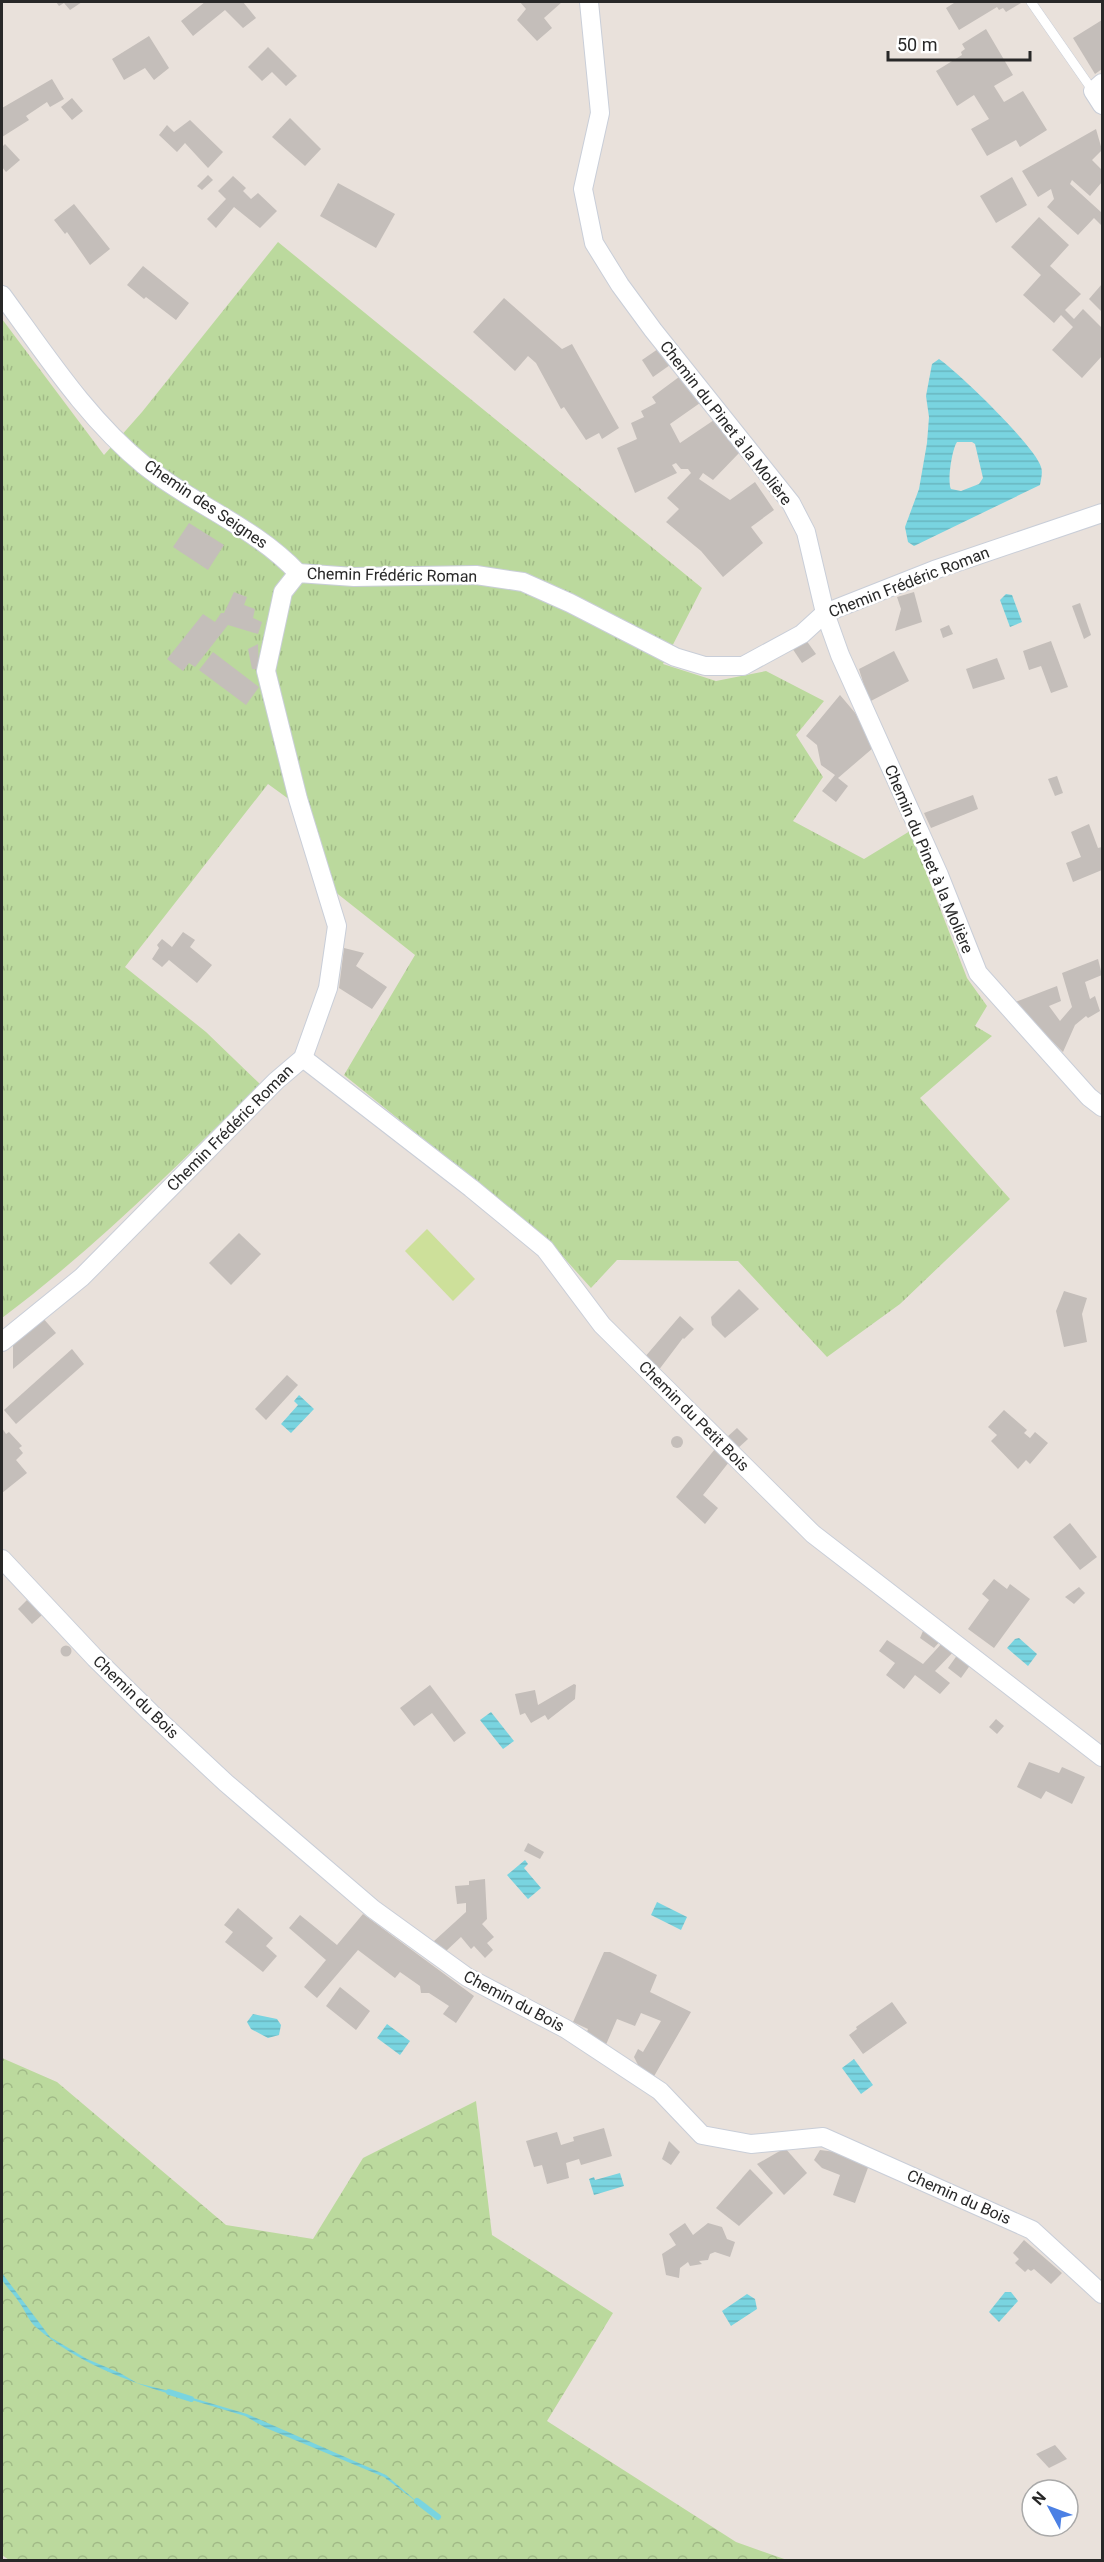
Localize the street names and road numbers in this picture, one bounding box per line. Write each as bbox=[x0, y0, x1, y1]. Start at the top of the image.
street label: Chemin du Pinet à la Molière bbox=[656, 337, 796, 509]
street label: Chemin des Seignes bbox=[141, 456, 271, 552]
street label: Chemin Frédéric Roman bbox=[826, 543, 992, 621]
street label: Chemin Frédéric Roman bbox=[307, 564, 477, 586]
street label: Chemin du Pinet à la Molière bbox=[881, 762, 977, 956]
street label: Chemin Frédéric Roman bbox=[163, 1061, 297, 1195]
street label: Chemin du Petit Bois bbox=[635, 1357, 753, 1475]
street label: Chemin du Bois bbox=[89, 1651, 183, 1743]
street label: Chemin du Bois bbox=[460, 1966, 568, 2036]
street label: Chemin du Bois bbox=[904, 2166, 1014, 2228]

